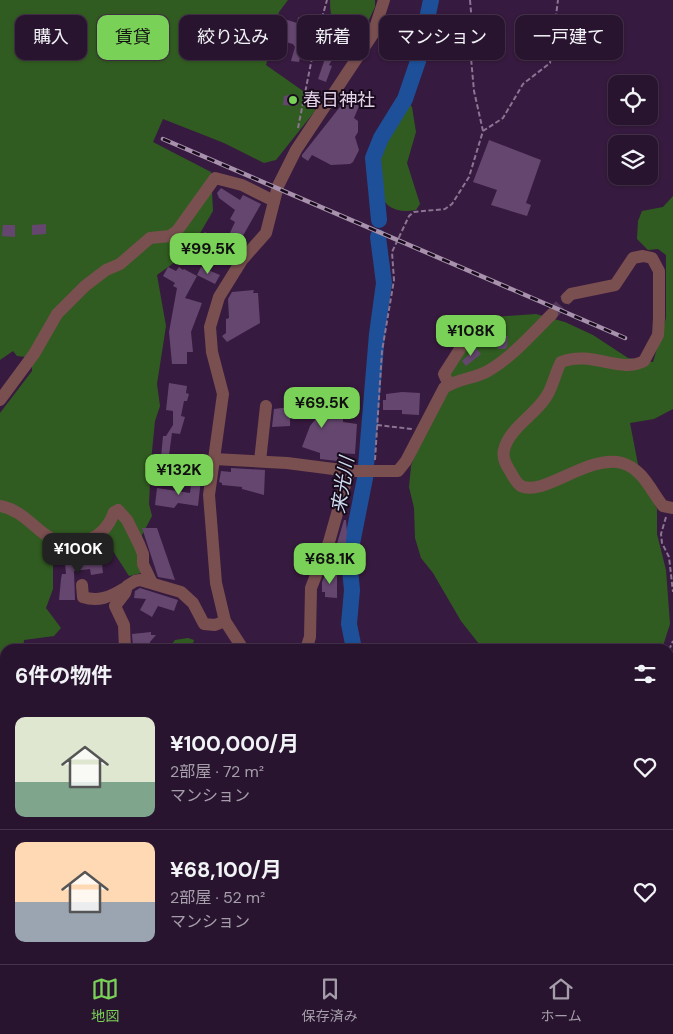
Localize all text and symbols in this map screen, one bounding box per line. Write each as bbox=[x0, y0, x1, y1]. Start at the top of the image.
chip: 購入 bbox=[15, 15, 87, 60]
chip: 賃貸 bbox=[97, 15, 169, 60]
chip: 絞り込み bbox=[179, 15, 287, 60]
chip: 新着 bbox=[297, 15, 369, 60]
chip: マンション bbox=[379, 15, 505, 60]
chip: 一戸建て bbox=[515, 15, 623, 60]
map controls bbox=[608, 75, 658, 185]
button: locate bbox=[608, 75, 658, 125]
place label: 春日神社 bbox=[303, 88, 375, 112]
marker: 春日神社 bbox=[287, 94, 299, 106]
button: layers bbox=[608, 135, 658, 185]
pin: ¥99.5K bbox=[167, 232, 249, 275]
text: ¥99.5K bbox=[181, 238, 235, 259]
pin: ¥108K bbox=[436, 314, 506, 357]
text: ¥108K bbox=[447, 320, 495, 341]
pin: ¥69.5K bbox=[281, 386, 363, 429]
text: ¥69.5K bbox=[295, 392, 349, 413]
water label: 来光川 bbox=[326, 453, 360, 515]
pin: ¥132K bbox=[144, 454, 214, 496]
text: ¥132K bbox=[156, 459, 202, 480]
pin: ¥100K bbox=[43, 532, 113, 575]
text: ¥100K bbox=[53, 538, 103, 559]
pin: ¥68.1K bbox=[289, 542, 371, 585]
text: ¥68.1K bbox=[305, 548, 355, 569]
icon: filters bbox=[631, 660, 659, 688]
text: 6件の物件 bbox=[15, 662, 112, 690]
text: ¥100,000/月 bbox=[170, 730, 299, 758]
icon: home bbox=[55, 737, 115, 797]
icon: heart bbox=[631, 753, 659, 781]
text: 2部屋 · 72 m² bbox=[170, 761, 264, 782]
text: マンション bbox=[170, 785, 250, 806]
text: ¥68,100/月 bbox=[170, 856, 282, 884]
icon: home bbox=[55, 862, 115, 922]
icon: heart bbox=[631, 878, 659, 906]
text: 2部屋 · 52 m² bbox=[170, 887, 265, 908]
text: マンション bbox=[170, 911, 250, 932]
tab: 地図 bbox=[91, 975, 119, 1025]
tab: 保存済み bbox=[302, 975, 358, 1025]
tab: ホーム bbox=[540, 975, 582, 1025]

